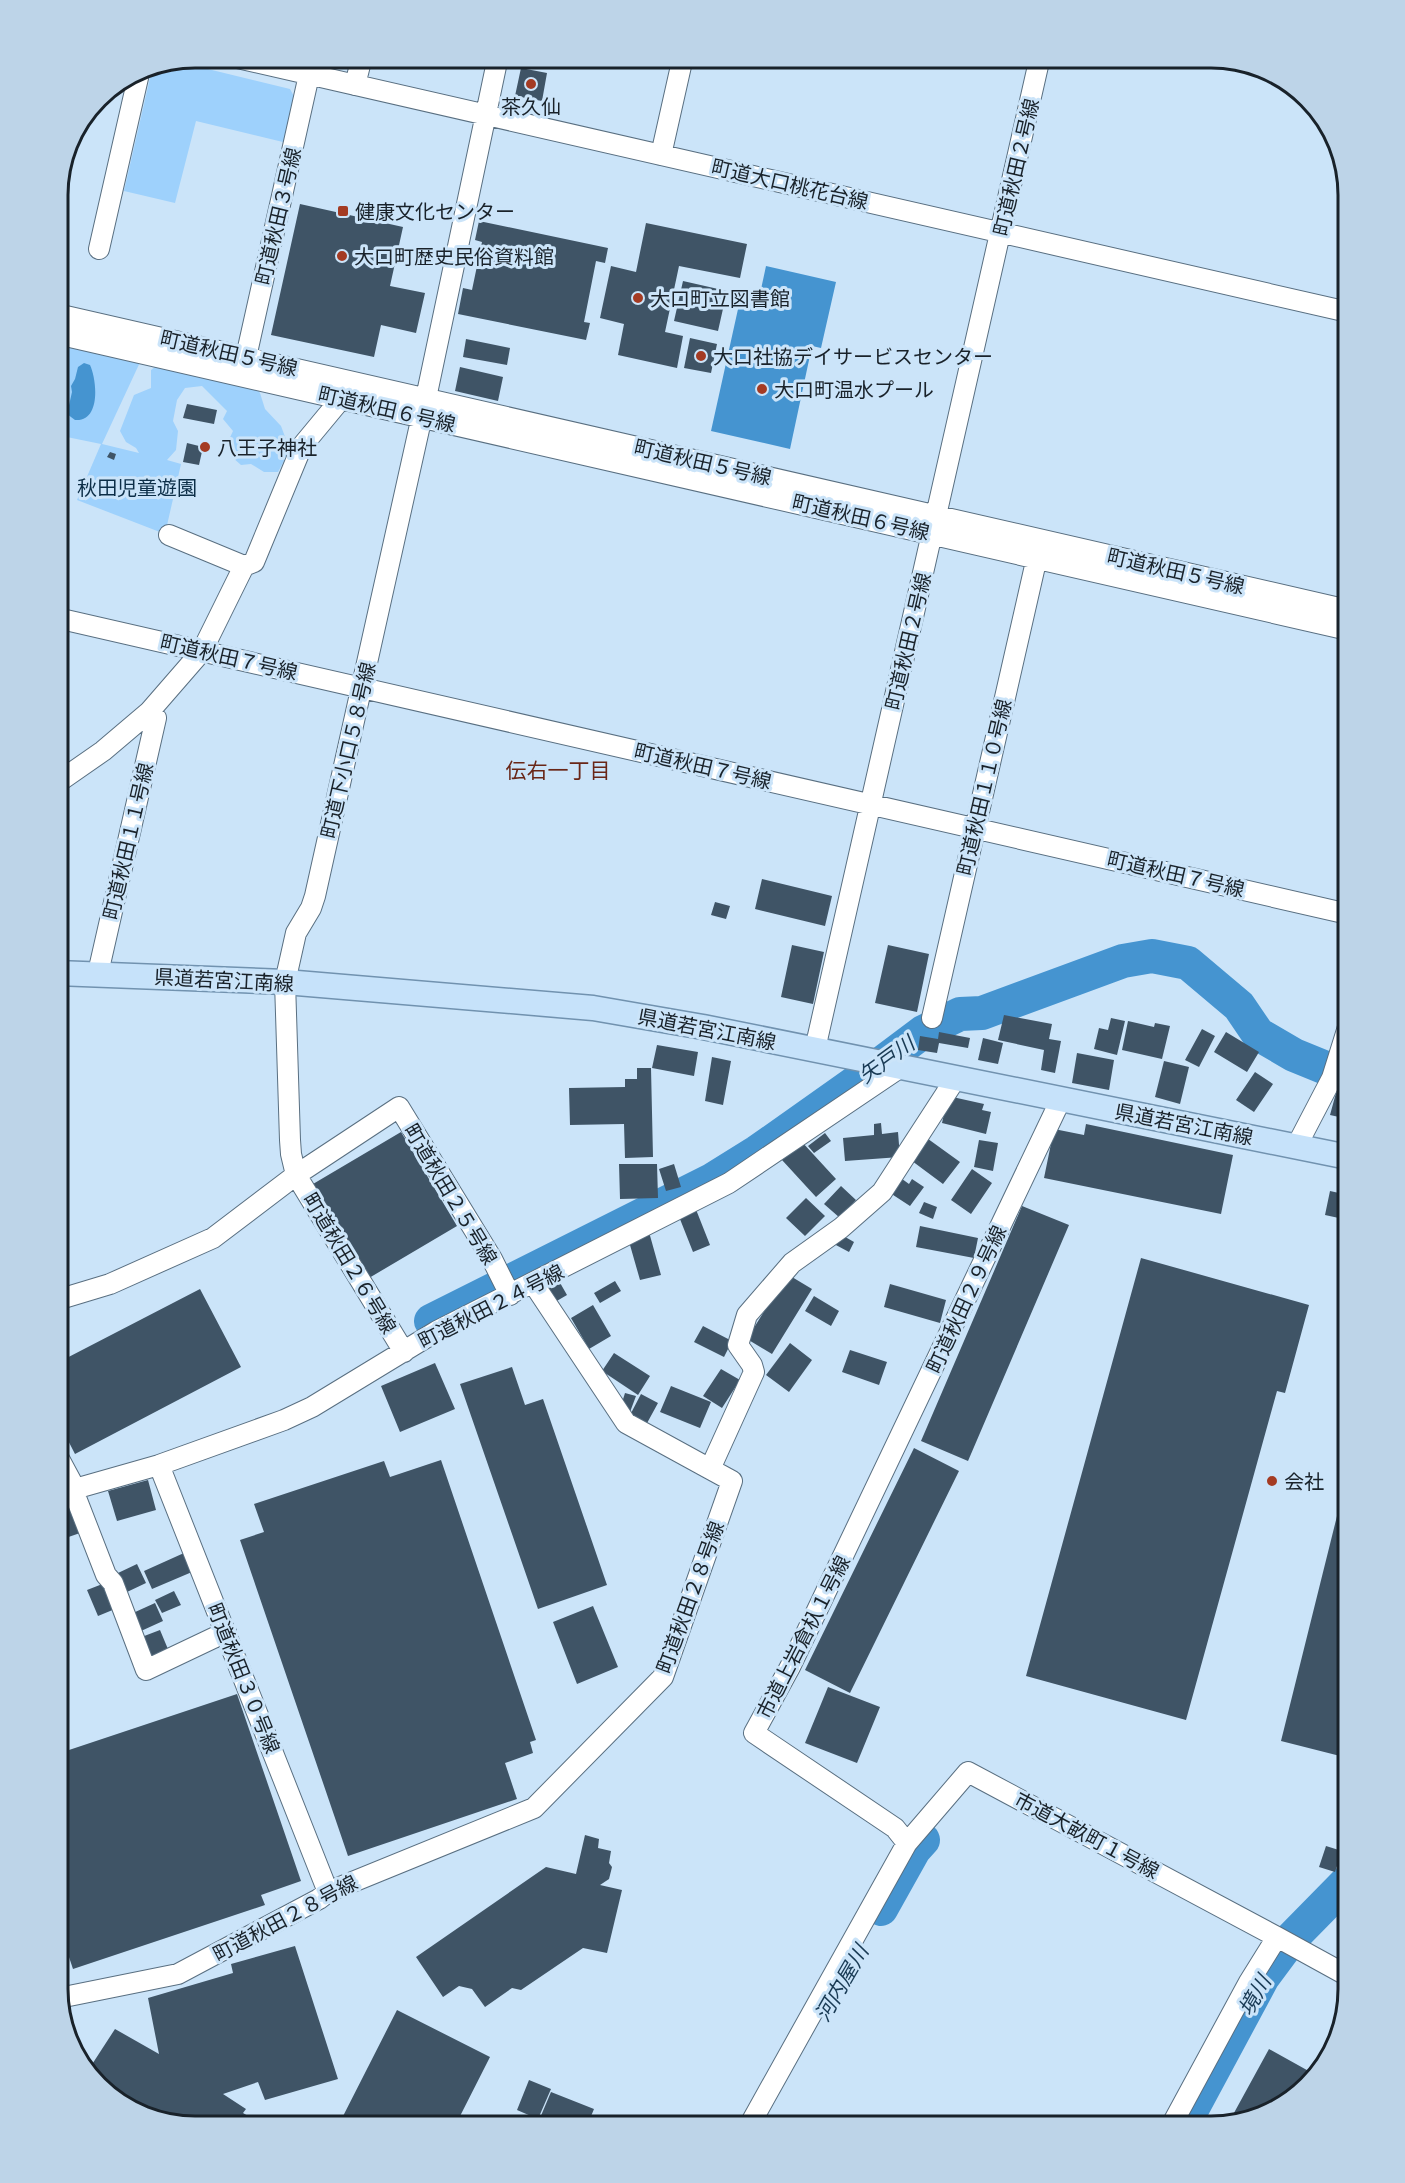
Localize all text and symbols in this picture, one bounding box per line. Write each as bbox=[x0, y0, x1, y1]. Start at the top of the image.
marker: 茶久仙 bbox=[524, 77, 538, 91]
place label: 茶久仙 bbox=[501, 93, 561, 120]
street label: 町道秋田２号線 bbox=[987, 96, 1045, 238]
street label: 町道秋田３号線 bbox=[249, 145, 307, 287]
street label: 町道大口桃花台線 bbox=[709, 153, 871, 215]
place label: 健康文化センター bbox=[355, 198, 515, 225]
marker: 健康文化センター bbox=[336, 204, 350, 218]
place label: 大口町歴史民俗資料館 bbox=[354, 243, 554, 270]
marker: 大口町歴史民俗資料館 bbox=[335, 249, 349, 263]
place label: 大口町立図書館 bbox=[650, 285, 790, 312]
marker: 大口町立図書館 bbox=[631, 291, 645, 305]
street label: 町道秋田５号線 bbox=[158, 324, 300, 382]
place label: 大口社協デイサービスセンター bbox=[713, 343, 993, 370]
marker: 大口社協デイサービスセンター bbox=[694, 349, 708, 363]
place label: 大口町温水プール bbox=[774, 376, 934, 403]
street label: 町道秋田６号線 bbox=[316, 380, 458, 438]
marker: 大口町温水プール bbox=[755, 382, 769, 396]
street label: 町道秋田５号線 bbox=[632, 433, 774, 491]
place label: 八王子神社 bbox=[217, 434, 317, 461]
marker: 八王子神社 bbox=[198, 440, 212, 454]
park label: 秋田児童遊園 bbox=[77, 474, 197, 501]
street label: 町道秋田６号線 bbox=[790, 488, 932, 546]
street label: 町道秋田５号線 bbox=[1105, 542, 1247, 600]
street label: 町道秋田２号線 bbox=[879, 570, 937, 712]
street label: 町道秋田７号線 bbox=[158, 628, 300, 686]
street label: 町道下小口５８号線 bbox=[315, 659, 381, 841]
street label: 町道秋田１１０号線 bbox=[951, 696, 1017, 878]
street label: 町道秋田７号線 bbox=[632, 737, 774, 795]
district label: 伝右一丁目 bbox=[506, 756, 611, 784]
street label: 町道秋田１１号線 bbox=[97, 760, 159, 922]
street label: 町道秋田７号線 bbox=[1105, 845, 1247, 903]
street label: 県道若宮江南線 bbox=[153, 963, 295, 997]
street label: 県道若宮江南線 bbox=[636, 1002, 778, 1056]
water label: 矢戸川 bbox=[852, 1028, 921, 1089]
street label: 県道若宮江南線 bbox=[1113, 1097, 1255, 1151]
street label: 町道秋田２５号線 bbox=[398, 1118, 504, 1270]
street label: 町道秋田２６号線 bbox=[297, 1187, 403, 1339]
street label: 町道秋田２９号線 bbox=[920, 1221, 1012, 1377]
street label: 町道秋田２４号線 bbox=[414, 1258, 568, 1354]
place label: 会社 bbox=[1284, 1468, 1324, 1495]
marker: 会社 bbox=[1265, 1474, 1279, 1488]
street label: 町道秋田２８号線 bbox=[650, 1517, 730, 1677]
street label: 市道上岩倉杁１号線 bbox=[750, 1551, 856, 1723]
street label: 町道秋田３０号線 bbox=[202, 1599, 286, 1757]
street label: 市道大畝町１号線 bbox=[1010, 1786, 1164, 1884]
street label: 町道秋田２８号線 bbox=[208, 1869, 362, 1967]
water label: 河内屋川 bbox=[808, 1938, 875, 2026]
water label: 境川 bbox=[1231, 1968, 1278, 2020]

